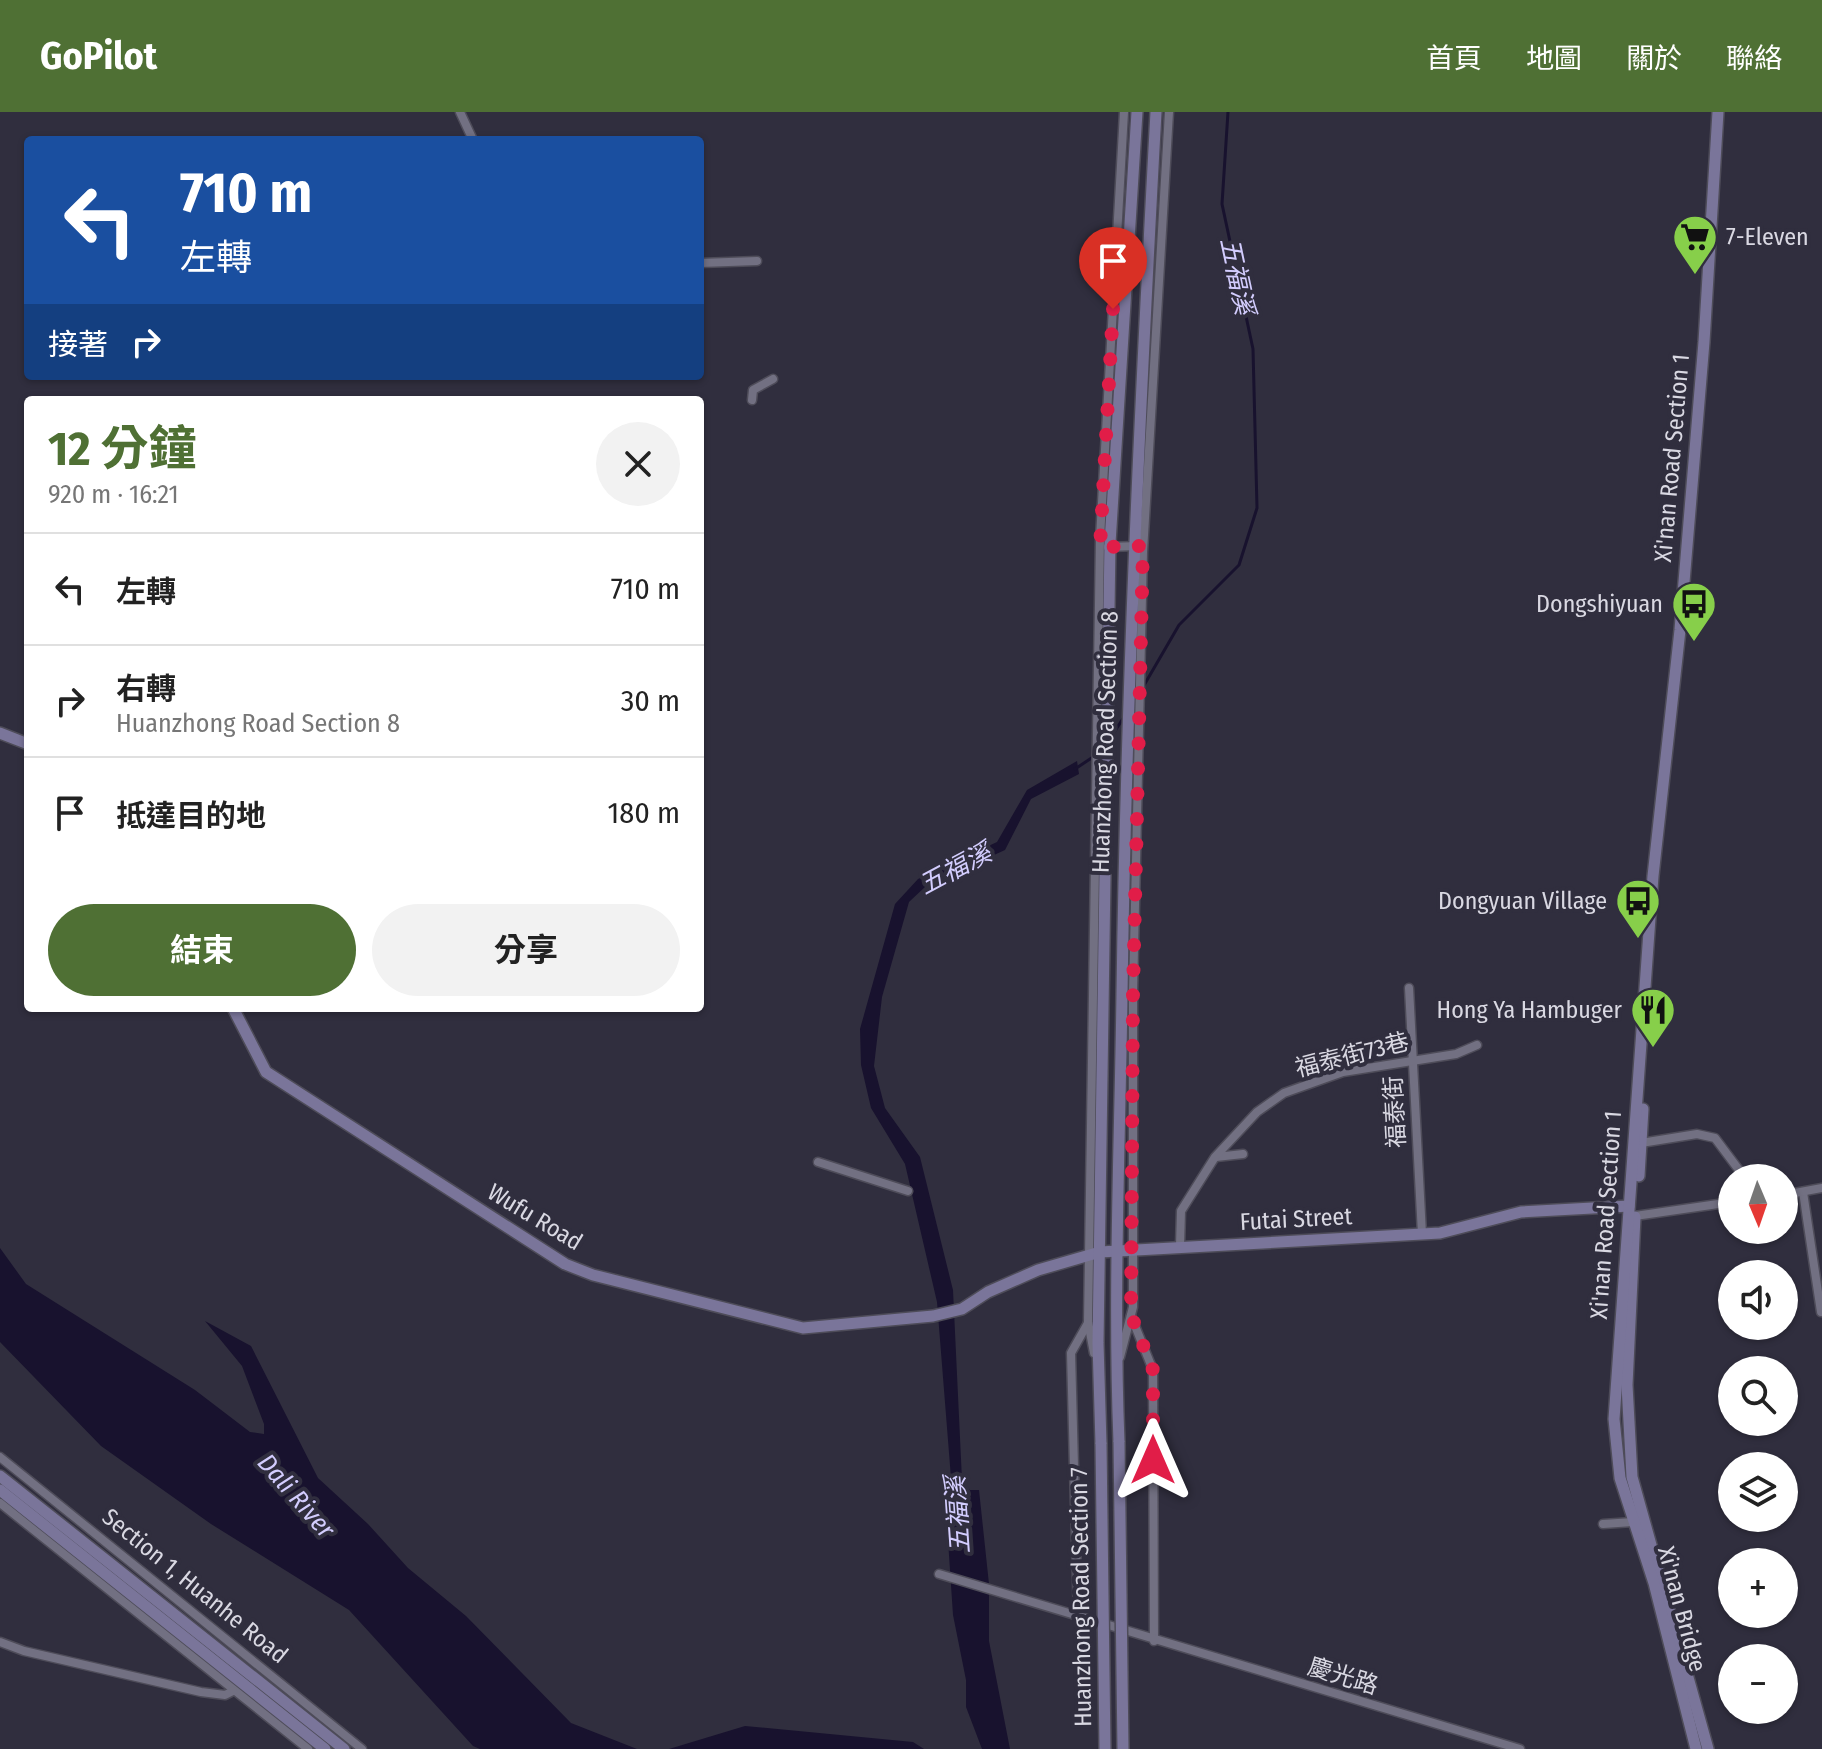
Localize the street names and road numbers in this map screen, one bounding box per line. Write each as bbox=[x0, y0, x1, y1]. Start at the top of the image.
street label: Xi'nan Road Section 1 bbox=[1649, 353, 1695, 563]
street label: Huanzhong Road Section 8 bbox=[1086, 611, 1124, 873]
street label: 福泰街73巷 bbox=[1292, 1027, 1412, 1083]
street label: 福泰街 bbox=[1379, 1075, 1411, 1149]
street label: Xi'nan Road Section 1 bbox=[1585, 1110, 1627, 1320]
street label: Wufu Road bbox=[483, 1178, 587, 1256]
street label: Futai Street bbox=[1239, 1202, 1353, 1236]
street label: Huanzhong Road Section 7 bbox=[1065, 1467, 1097, 1727]
street label: Section 1, Huanhe Road bbox=[97, 1503, 293, 1669]
street label: Xi'nan Bridge bbox=[1652, 1543, 1712, 1675]
street label: 慶光路 bbox=[1304, 1652, 1382, 1700]

